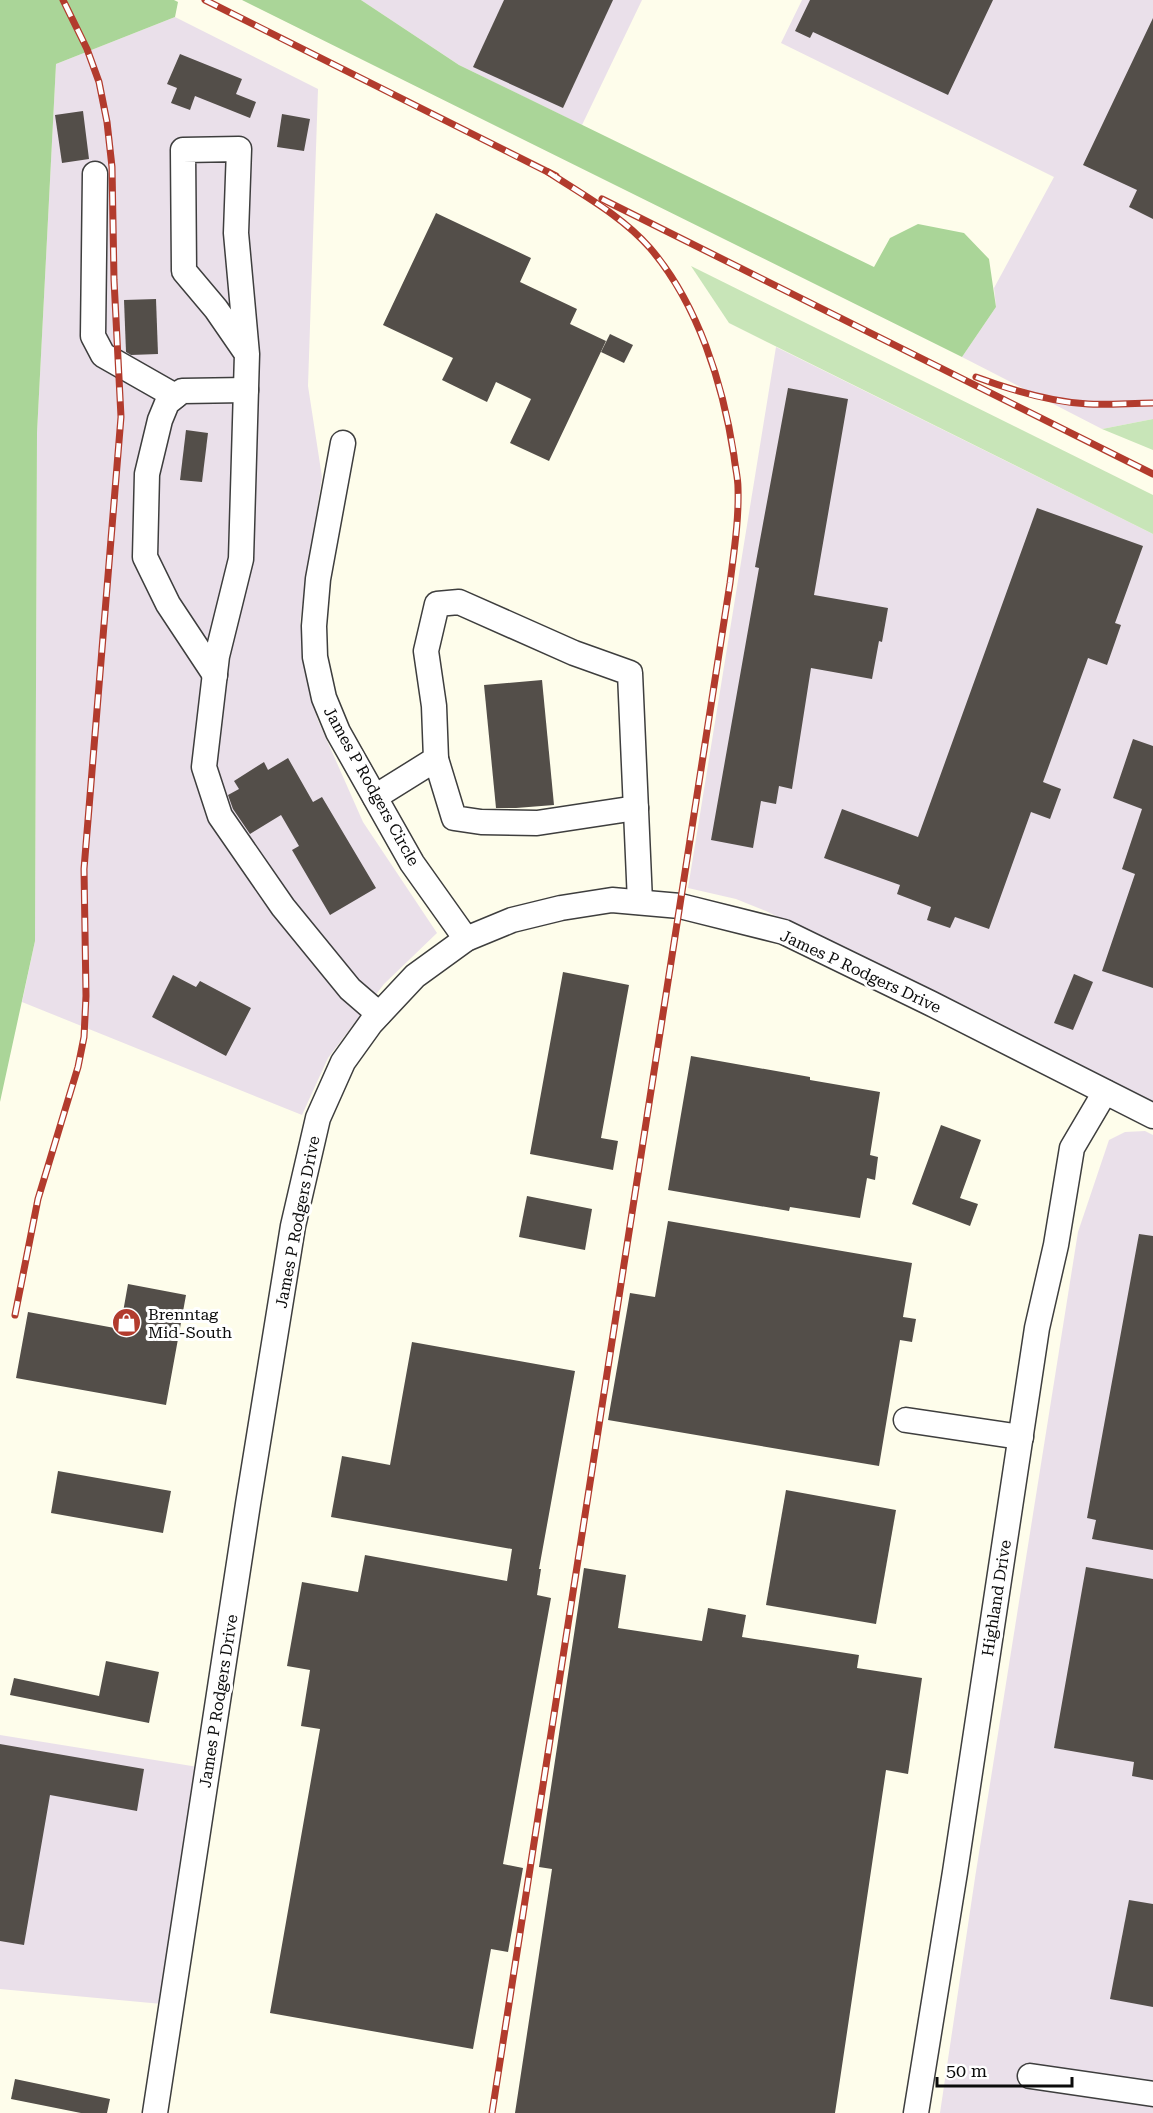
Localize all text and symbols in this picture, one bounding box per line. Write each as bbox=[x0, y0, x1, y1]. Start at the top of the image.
street label: James P Rodgers Circle bbox=[320, 703, 423, 869]
street label: James P Rodgers Drive bbox=[777, 926, 944, 1017]
street label: James P Rodgers Drive bbox=[271, 1134, 324, 1310]
place label: Brenntag Mid-South bbox=[148, 1305, 232, 1342]
shop icon: Brenntag Mid-South bbox=[111, 1307, 143, 1339]
street label: Highland Drive bbox=[978, 1538, 1015, 1658]
street label: James P Rodgers Drive bbox=[195, 1613, 242, 1789]
scale bar bbox=[937, 2050, 1072, 2088]
text: 50 m bbox=[946, 2060, 987, 2081]

